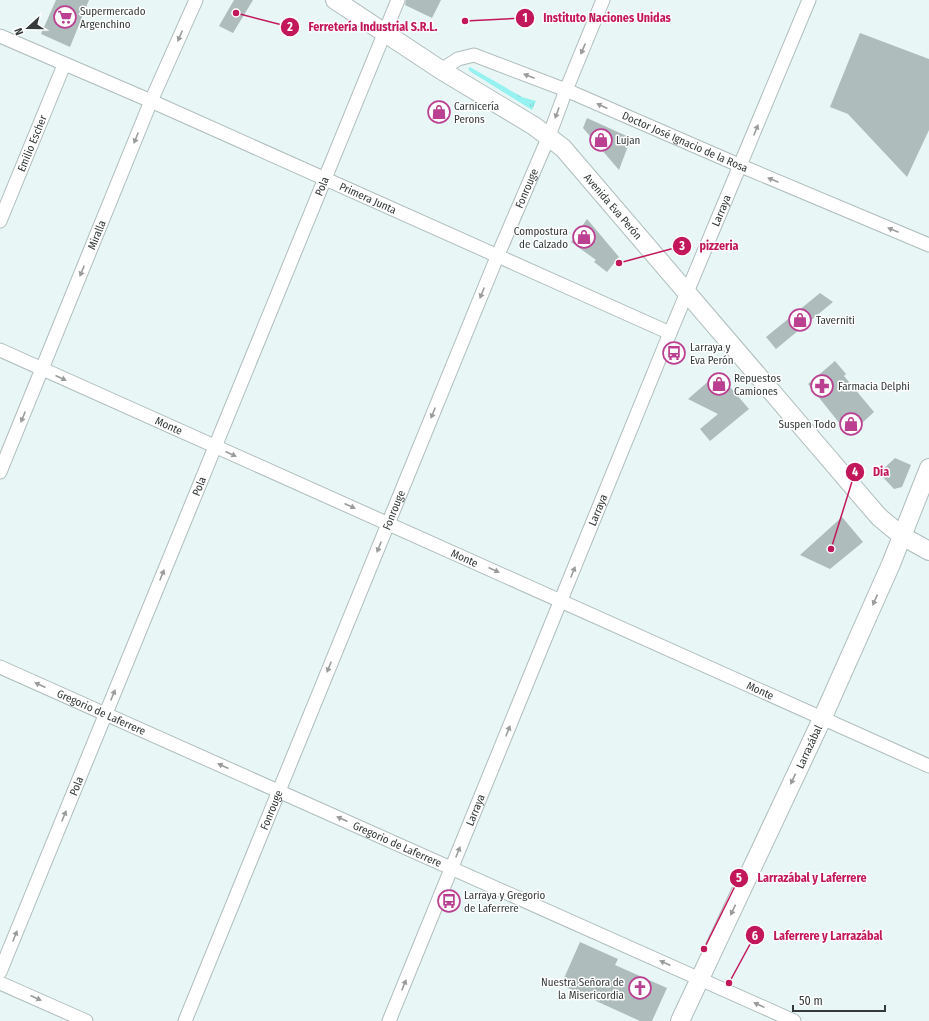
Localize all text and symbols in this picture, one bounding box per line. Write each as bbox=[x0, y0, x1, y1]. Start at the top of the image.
supermarket icon: Supermercado Argenchino bbox=[52, 4, 78, 30]
place label: Supermercado Argenchino bbox=[80, 5, 146, 31]
callout: Instituto Naciones Unidas bbox=[515, 6, 678, 30]
north arrow bbox=[8, 8, 48, 48]
text: 1 bbox=[522, 11, 528, 25]
text: Instituto Naciones Unidas bbox=[543, 11, 672, 25]
callout: Ferretería Industrial S.R.L. bbox=[280, 15, 446, 39]
text: 2 bbox=[286, 20, 293, 34]
text: Ferretería Industrial S.R.L. bbox=[308, 20, 438, 34]
text: N bbox=[12, 26, 26, 37]
one-way arrow bbox=[177, 30, 183, 41]
one-way arrow bbox=[579, 43, 585, 55]
one-way arrow bbox=[523, 73, 535, 79]
shop icon: Carnicería Perons bbox=[426, 99, 452, 125]
place label: Carnicería Perons bbox=[454, 100, 499, 126]
one-way arrow bbox=[597, 103, 608, 109]
one-way arrow bbox=[554, 107, 560, 119]
street label: Doctor José Ignacio de la Rosa bbox=[620, 109, 750, 175]
street label: Emilio Escher bbox=[15, 113, 50, 174]
one-way arrow bbox=[752, 124, 759, 136]
shop icon: Lujan bbox=[588, 127, 614, 153]
one-way arrow bbox=[133, 132, 139, 144]
place label: Lujan bbox=[616, 134, 640, 147]
street label: Fonrouge bbox=[513, 167, 541, 210]
street label: Avenida Eva Perón bbox=[581, 171, 644, 242]
street label: Pola bbox=[312, 175, 332, 198]
one-way arrow bbox=[767, 176, 779, 182]
street label: Primera Junta bbox=[337, 180, 398, 217]
street label: Larraya bbox=[709, 193, 734, 228]
street label: Miralla bbox=[85, 218, 109, 252]
shop icon: Compostura de Calzado bbox=[571, 224, 597, 250]
place label: Compostura de Calzado bbox=[514, 225, 568, 251]
one-way arrow bbox=[887, 227, 899, 233]
callout: pizzeria bbox=[672, 234, 747, 258]
text: 3 bbox=[678, 239, 685, 253]
text: pizzeria bbox=[699, 239, 739, 253]
one-way arrow bbox=[79, 265, 85, 277]
one-way arrow bbox=[479, 287, 485, 299]
shop icon: Taverniti bbox=[787, 307, 813, 333]
place label: Taverniti bbox=[816, 314, 855, 327]
bus stop icon: Larraya y Eva Perón bbox=[661, 340, 687, 366]
place label: Larraya y Eva Perón bbox=[690, 341, 734, 367]
shop icon: Repuestos Camiones bbox=[706, 371, 732, 397]
place label: Repuestos Camiones bbox=[734, 372, 781, 398]
pharmacy icon: Farmacia Delphi bbox=[809, 373, 835, 399]
one-way arrow bbox=[55, 375, 66, 381]
place label: Farmacia Delphi bbox=[838, 380, 910, 393]
one-way arrow bbox=[430, 408, 436, 420]
shop icon: Suspen Todo bbox=[838, 411, 864, 437]
one-way arrow bbox=[19, 412, 25, 424]
street label: Monte bbox=[153, 414, 184, 438]
place label: Suspen Todo bbox=[778, 418, 836, 431]
one-way arrow bbox=[225, 451, 237, 457]
callout: Dia bbox=[845, 460, 897, 484]
text: 4 bbox=[852, 465, 858, 479]
text: Dia bbox=[873, 465, 889, 479]
street label: Pola bbox=[190, 475, 209, 498]
street label: Fonrouge bbox=[380, 488, 408, 532]
street label: Larraya bbox=[586, 492, 610, 528]
one-way arrow bbox=[344, 504, 356, 510]
one-way arrow bbox=[376, 541, 382, 552]
street label: Monte bbox=[449, 547, 480, 570]
one-way arrow bbox=[488, 567, 500, 573]
one-way arrow bbox=[570, 567, 576, 578]
one-way arrow bbox=[160, 569, 166, 581]
one-way arrow bbox=[872, 594, 878, 605]
one-way arrow bbox=[326, 661, 332, 673]
street label: Monte bbox=[744, 679, 776, 703]
one-way arrow bbox=[35, 682, 46, 688]
street label: Gregorio de Laferrere bbox=[55, 687, 148, 738]
one-way arrow bbox=[110, 689, 116, 701]
street label: Larrazábal bbox=[794, 723, 825, 771]
one-way arrow bbox=[505, 725, 511, 737]
one-way arrow bbox=[216, 763, 228, 769]
one-way arrow bbox=[790, 774, 796, 785]
street label: Pola bbox=[67, 775, 86, 798]
street label: Fonrouge bbox=[258, 788, 286, 832]
street label: Larraya bbox=[463, 792, 488, 828]
one-way arrow bbox=[61, 809, 67, 821]
one-way arrow bbox=[336, 816, 347, 822]
street label: Gregorio de Laferrere bbox=[351, 819, 443, 870]
one-way arrow bbox=[455, 846, 461, 857]
callout: Larrazábal y Laferrere bbox=[729, 866, 874, 890]
text: 5 bbox=[736, 871, 742, 885]
text: Larrazábal y Laferrere bbox=[757, 871, 867, 885]
bus stop icon: Larraya y Gregorio de Laferrere bbox=[436, 888, 462, 914]
place label: Larraya y Gregorio de Laferrere bbox=[464, 889, 546, 915]
one-way arrow bbox=[730, 904, 736, 916]
callout: Laferrere y Larrazábal bbox=[745, 923, 890, 947]
text: 6 bbox=[752, 929, 758, 943]
text: Laferrere y Larrazábal bbox=[773, 929, 883, 943]
one-way arrow bbox=[12, 930, 18, 942]
one-way arrow bbox=[659, 960, 671, 966]
church icon: Nuestra Señora de la Misericordia bbox=[627, 975, 653, 1001]
place label: Nuestra Señora de la Misericordia bbox=[541, 976, 624, 1002]
one-way arrow bbox=[401, 978, 407, 990]
scale bar bbox=[793, 987, 885, 1013]
text: 50 m bbox=[799, 994, 823, 1008]
one-way arrow bbox=[30, 996, 42, 1002]
one-way arrow bbox=[753, 1002, 764, 1008]

